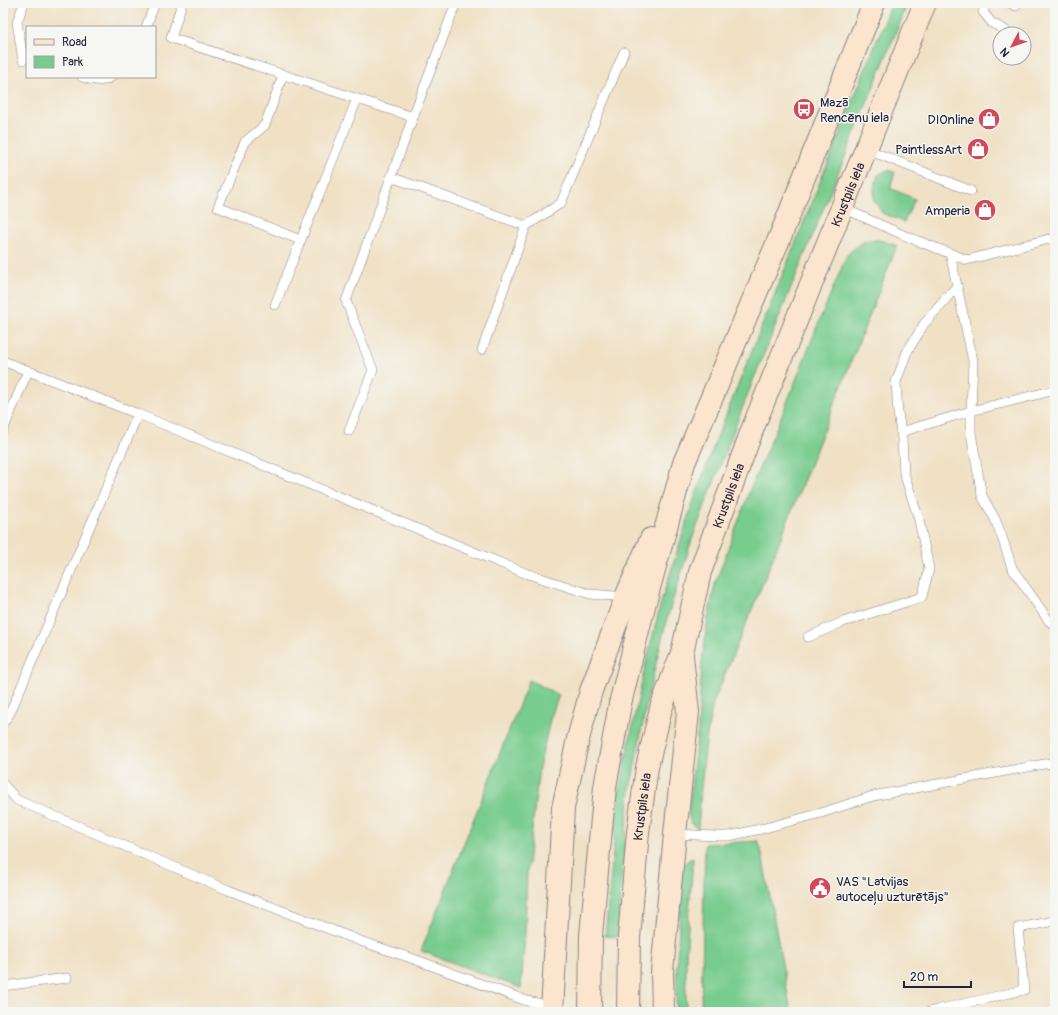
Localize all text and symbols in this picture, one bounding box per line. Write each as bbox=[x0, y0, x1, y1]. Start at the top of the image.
legend bbox=[26, 26, 156, 78]
north arrow bbox=[992, 26, 1032, 66]
text: Road bbox=[62, 35, 87, 50]
text: N bbox=[997, 45, 1012, 59]
text: Park bbox=[62, 55, 83, 70]
place label: Mazā Rencēnu iela bbox=[820, 95, 889, 126]
bus stop icon: Mazā Rencēnu iela bbox=[791, 96, 817, 122]
shop icon: DIOnline bbox=[976, 106, 1002, 132]
place label: DIOnline bbox=[928, 112, 975, 128]
shop icon: PaintlessArt bbox=[965, 136, 991, 162]
place label: PaintlessArt bbox=[895, 142, 963, 158]
street label: Krustpils iela bbox=[828, 160, 869, 229]
shop icon: Amperia bbox=[972, 197, 998, 223]
place label: Amperia bbox=[925, 203, 970, 219]
street label: Krustpils iela bbox=[710, 461, 748, 531]
street label: Krustpils iela bbox=[630, 772, 655, 841]
place label: VAS "Latvijas autoceļu uzturētājs" bbox=[836, 874, 949, 905]
public building icon: VAS "Latvijas autoceļu uzturētājs" bbox=[807, 875, 833, 901]
scale bar bbox=[904, 963, 971, 989]
text: 20 m bbox=[910, 970, 939, 985]

